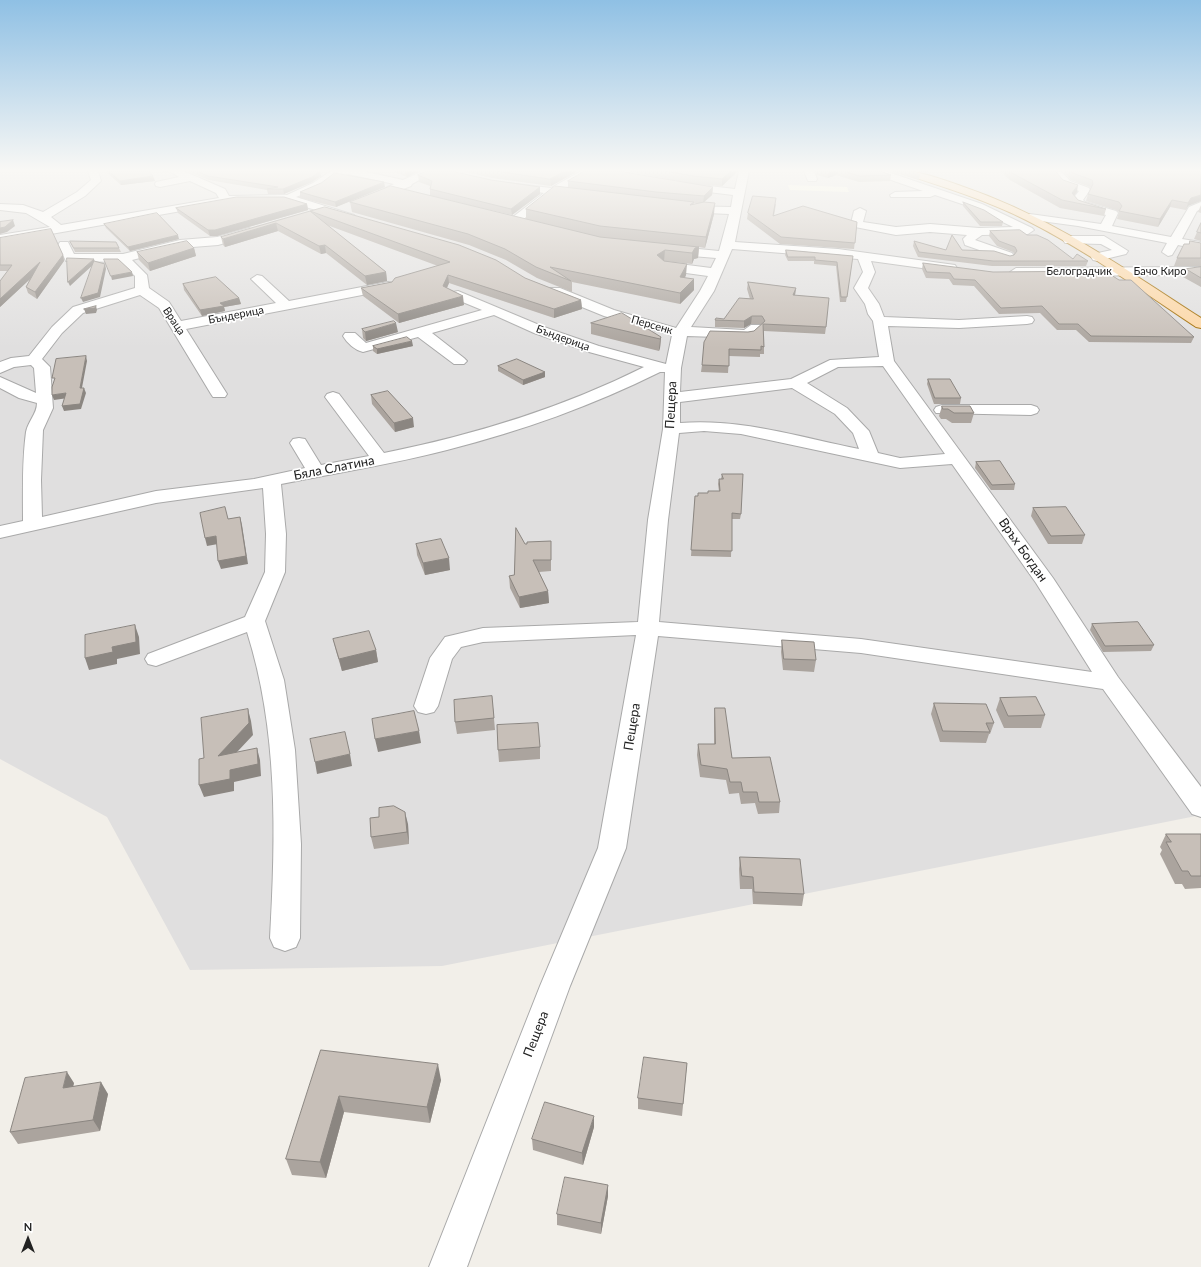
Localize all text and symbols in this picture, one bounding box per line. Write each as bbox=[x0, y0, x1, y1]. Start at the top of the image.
street label: Белоградчик bbox=[1046, 264, 1112, 278]
street label: Бачо Киро bbox=[1134, 264, 1186, 278]
street label: Бъндерица bbox=[207, 303, 265, 327]
street label: Враца bbox=[160, 305, 188, 337]
street label: Персенк bbox=[630, 313, 674, 337]
street label: Бъндерица bbox=[534, 322, 592, 354]
street label: Пещера bbox=[662, 381, 680, 429]
street label: Бяла Слатина bbox=[292, 453, 376, 483]
street label: Връх Богдан bbox=[995, 515, 1051, 585]
street label: Пещера bbox=[621, 702, 643, 752]
street label: Пещера bbox=[520, 1009, 552, 1059]
north arrow bbox=[8, 1219, 48, 1259]
text: N bbox=[24, 1220, 32, 1233]

